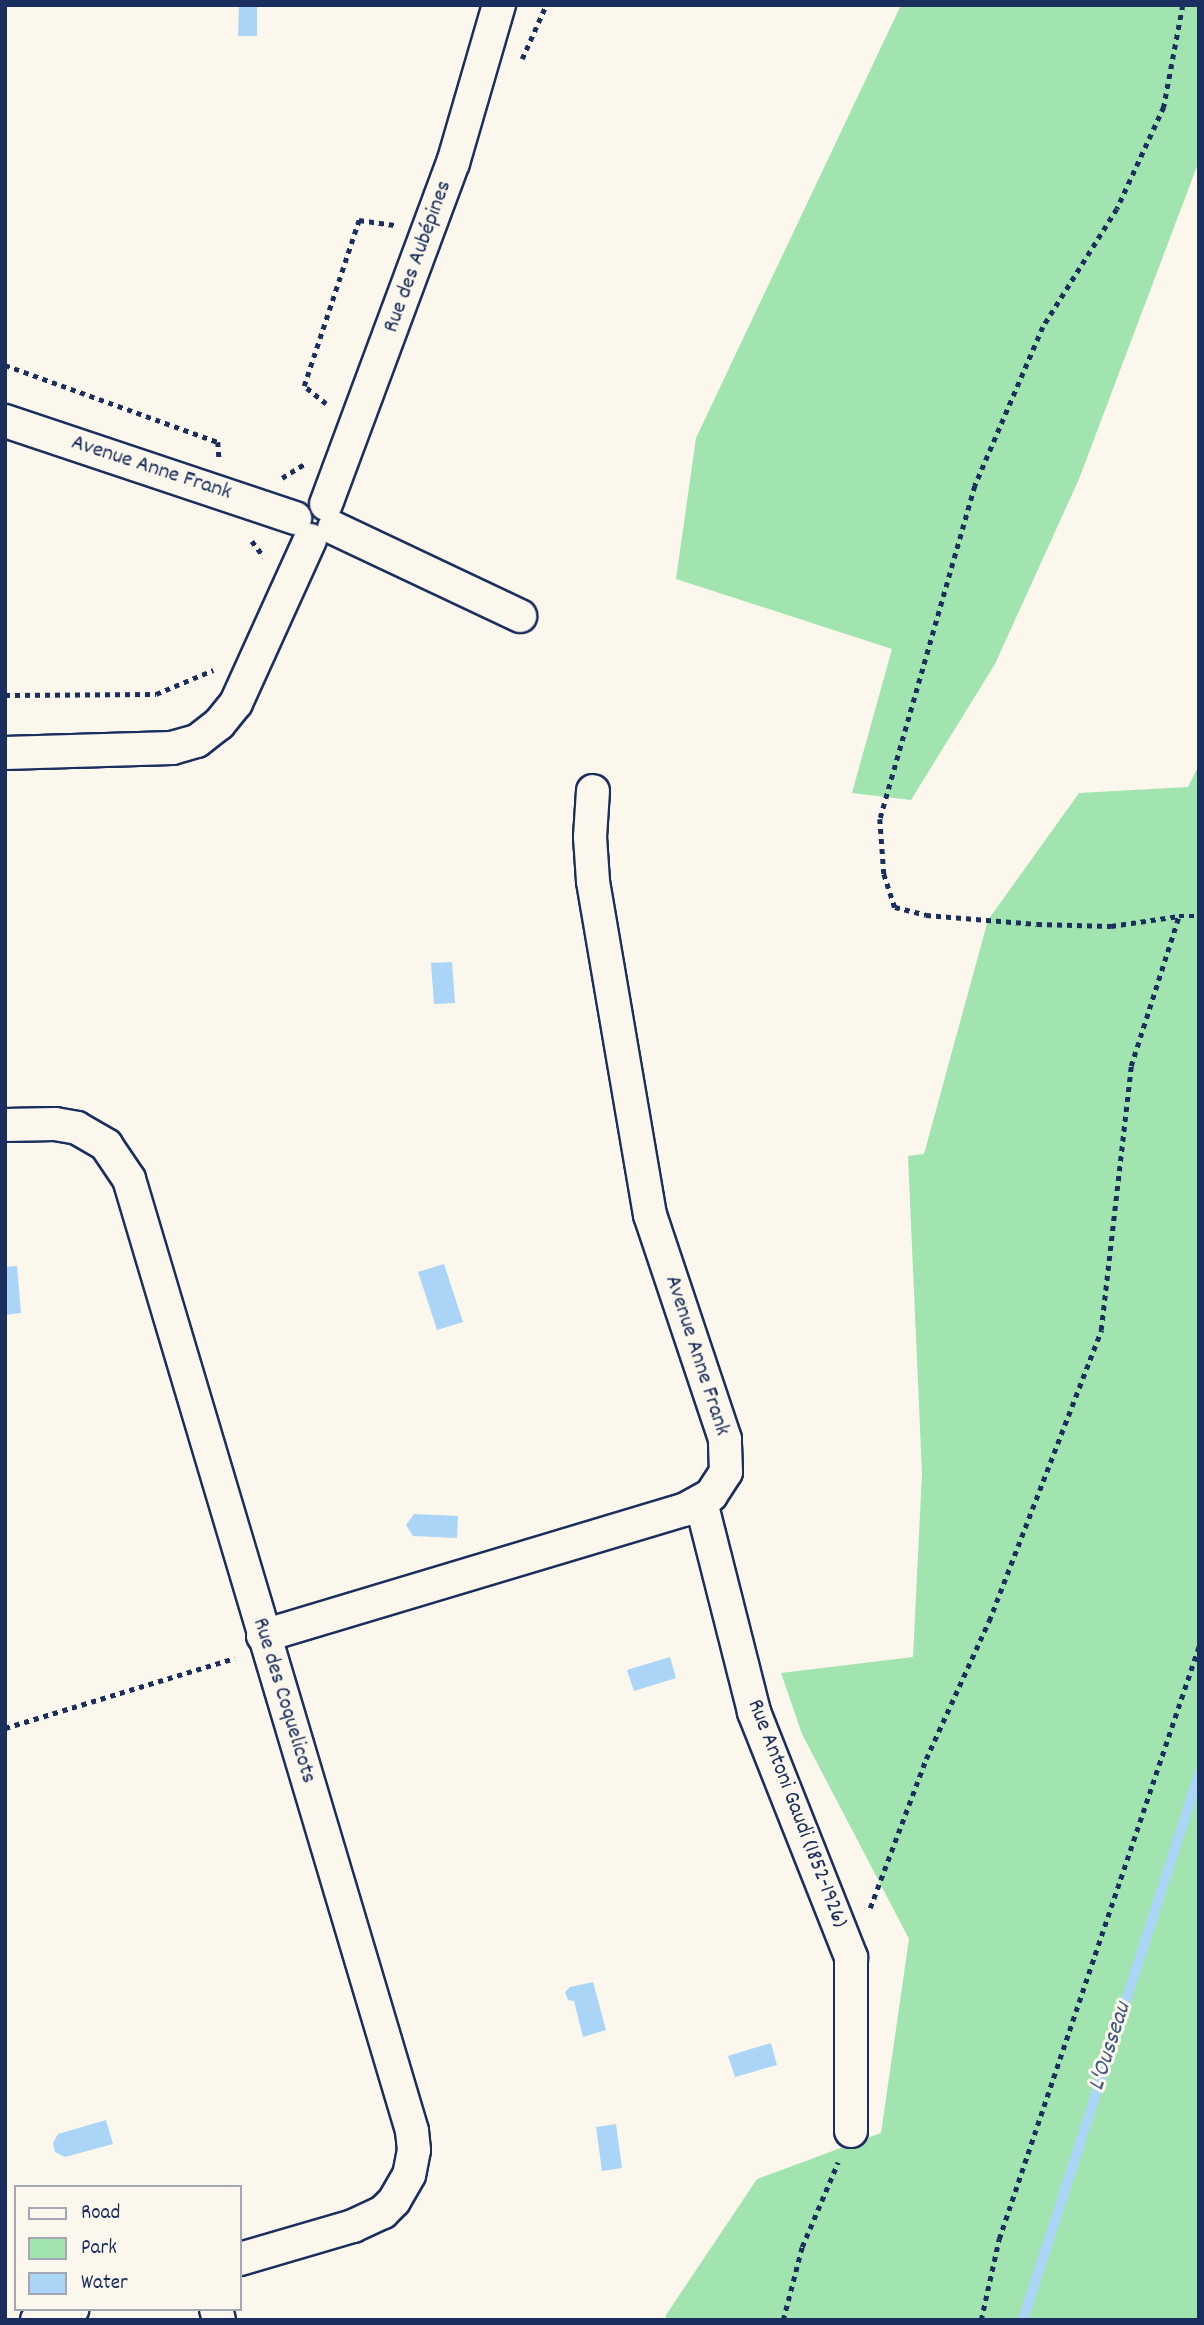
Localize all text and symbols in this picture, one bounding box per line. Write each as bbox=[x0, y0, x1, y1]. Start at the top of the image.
street label: Rue des Aubépines bbox=[379, 177, 459, 337]
street label: Avenue Anne Frank bbox=[67, 430, 235, 508]
street label: Avenue Anne Frank bbox=[657, 1272, 735, 1440]
street label: Rue des Coquelicots bbox=[245, 1615, 321, 1787]
street label: Rue Antoni Gaudi (1852-1926) bbox=[740, 1696, 852, 1932]
water label: L'Ousseau bbox=[1083, 1999, 1139, 2095]
legend bbox=[14, 2185, 242, 2311]
text: Road bbox=[81, 2199, 120, 2229]
text: Park bbox=[81, 2234, 117, 2264]
text: Water bbox=[81, 2269, 128, 2299]

